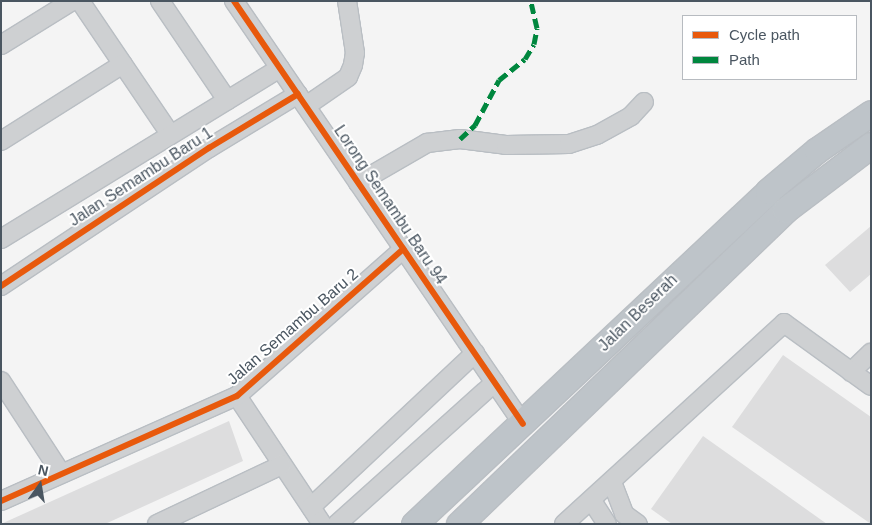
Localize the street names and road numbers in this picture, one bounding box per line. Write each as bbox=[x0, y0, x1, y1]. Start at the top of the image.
street label: Lorong Semambu Baru 94 bbox=[330, 122, 450, 288]
street label: Jalan Semambu Baru 1 bbox=[66, 123, 216, 231]
street label: Jalan Semambu Baru 2 bbox=[224, 265, 362, 389]
street label: Jalan Beserah bbox=[595, 271, 681, 355]

